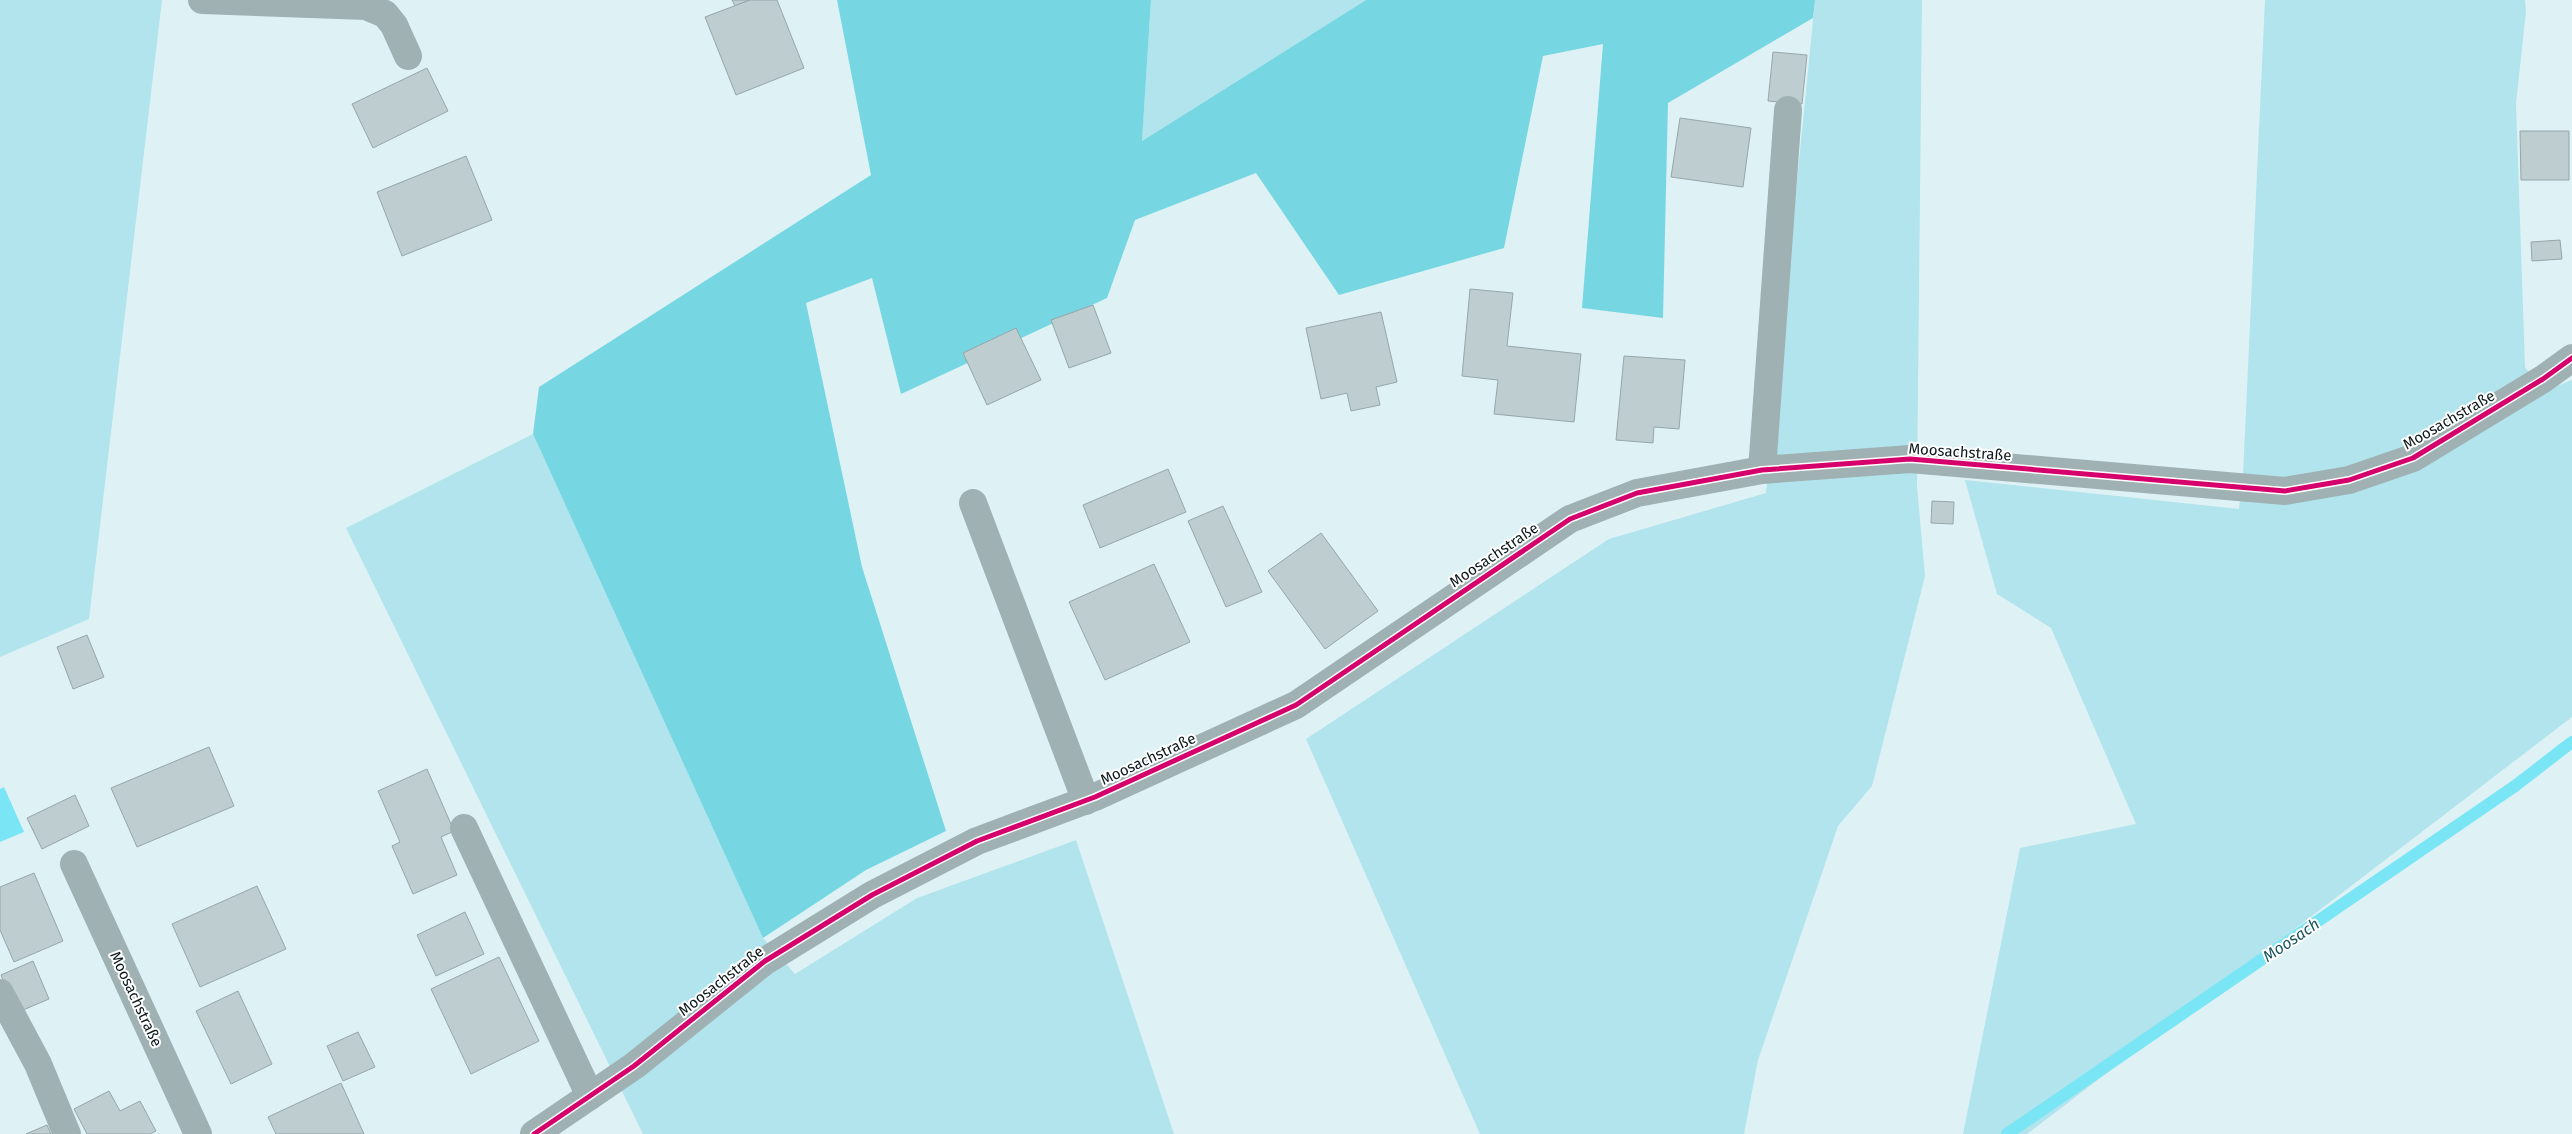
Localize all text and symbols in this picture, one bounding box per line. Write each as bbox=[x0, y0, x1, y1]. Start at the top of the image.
street label: Moosachstraße bbox=[2400, 386, 2498, 454]
street label: Moosachstraße bbox=[1908, 439, 2012, 465]
street label: Moosachstraße bbox=[1446, 519, 1542, 591]
street label: Moosachstraße bbox=[1097, 729, 1199, 789]
water label: Moosach bbox=[2259, 914, 2323, 966]
street label: Moosachstraße bbox=[675, 942, 767, 1020]
street label: Moosachstraße bbox=[106, 948, 166, 1050]

